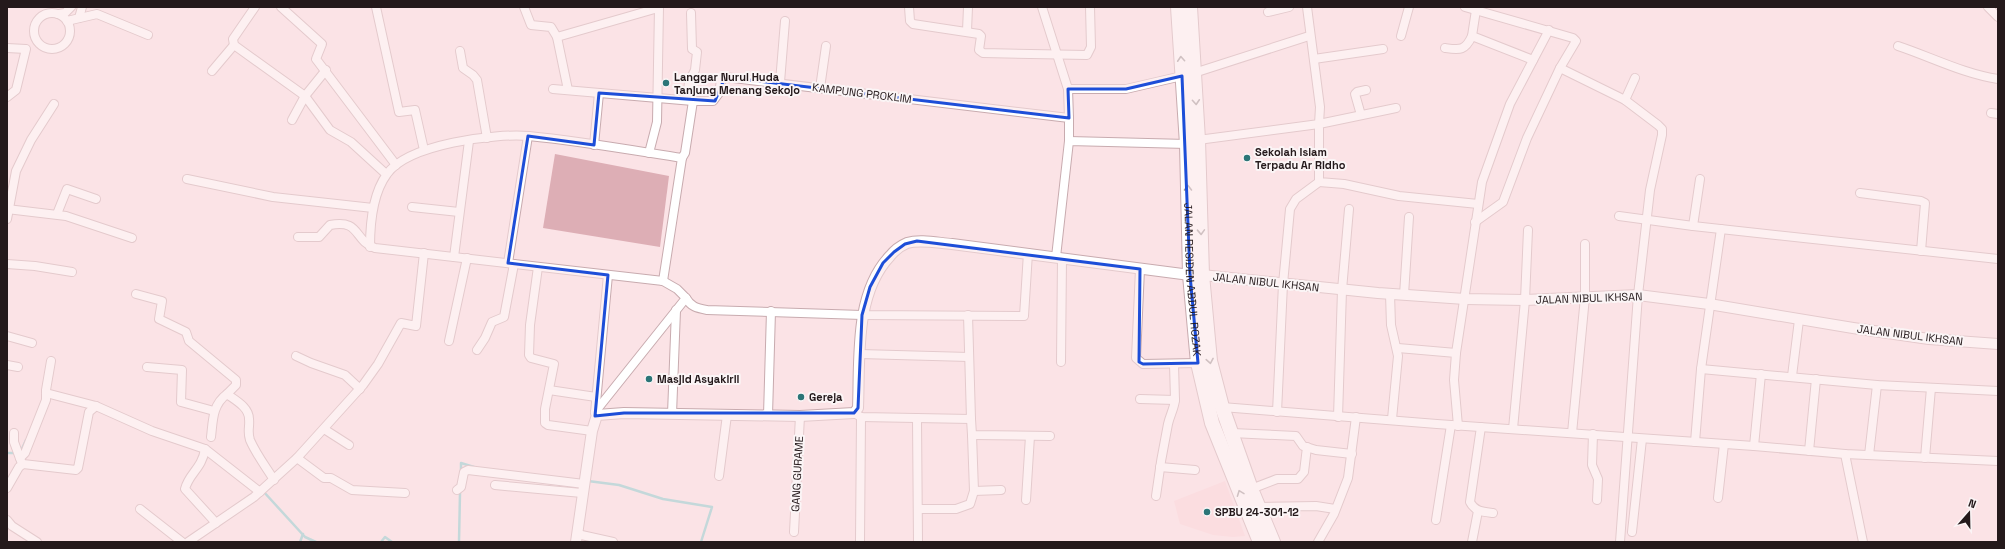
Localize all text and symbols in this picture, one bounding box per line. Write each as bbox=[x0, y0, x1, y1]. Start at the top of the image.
one-way arrow bbox=[1176, 56, 1185, 62]
place label: Langgar Nurul Huda Tanjung Menang Sekojo bbox=[674, 70, 800, 97]
marker: Langgar Nurul Huda Tanjung Menang Sekojo bbox=[661, 78, 671, 88]
street label: KAMPUNG PROKLIM bbox=[811, 80, 913, 106]
one-way arrow bbox=[1191, 99, 1200, 105]
place label: Sekolah Islam Terpadu Ar Ridho bbox=[1255, 145, 1346, 172]
marker: Sekolah Islam Terpadu Ar Ridho bbox=[1242, 153, 1252, 163]
one-way arrow bbox=[1183, 185, 1192, 191]
street label: JALAN RESIDEN ABDUL ROZAK bbox=[1181, 203, 1204, 357]
one-way arrow bbox=[1197, 229, 1205, 235]
street label: JALAN NIBUL IKHSAN bbox=[1212, 269, 1320, 295]
street label: JALAN NIBUL IKHSAN bbox=[1535, 289, 1643, 307]
street label: JALAN NIBUL IKHSAN bbox=[1856, 322, 1964, 348]
one-way arrow bbox=[1205, 358, 1214, 364]
place label: Masjid Asyakiril bbox=[657, 372, 740, 386]
marker: Masjid Asyakiril bbox=[644, 374, 654, 384]
place label: Gereja bbox=[809, 390, 843, 404]
marker: Gereja bbox=[796, 392, 806, 402]
street label: GANG GURAME bbox=[788, 436, 806, 512]
one-way arrow bbox=[1237, 489, 1245, 496]
north arrow bbox=[1949, 493, 1989, 533]
text: N bbox=[1967, 496, 1978, 511]
place label: SPBU 24-301-12 bbox=[1215, 505, 1299, 519]
marker: SPBU 24-301-12 bbox=[1202, 507, 1212, 517]

